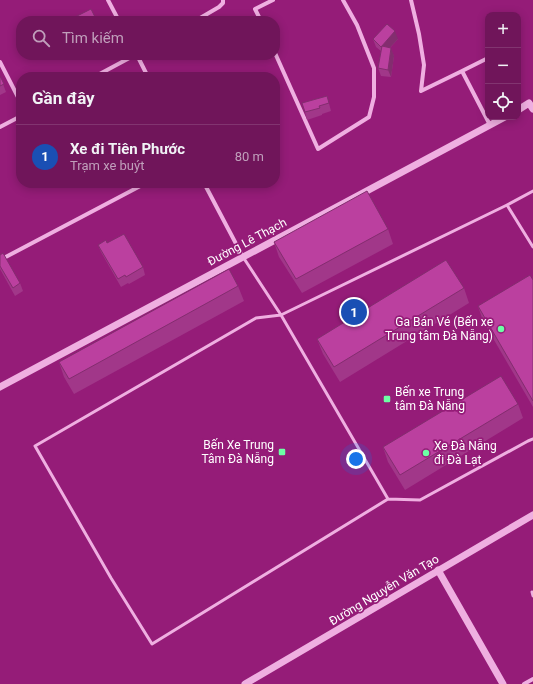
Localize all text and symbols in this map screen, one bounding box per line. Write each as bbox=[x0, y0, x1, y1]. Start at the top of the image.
map controls bbox=[485, 12, 521, 120]
button: + bbox=[485, 12, 521, 48]
search box bbox=[16, 16, 280, 60]
icon: search bbox=[30, 27, 52, 49]
text: Tìm kiếm bbox=[62, 29, 124, 47]
button: − bbox=[485, 48, 521, 84]
button: locate bbox=[485, 84, 521, 120]
text: Gần đây bbox=[32, 88, 95, 108]
text: Xe đi Tiên Phước bbox=[70, 140, 185, 158]
text: 1 bbox=[41, 149, 49, 164]
text: 80 m bbox=[235, 149, 264, 164]
text: Trạm xe buýt bbox=[70, 158, 144, 173]
street label: Đường Lê Thạch bbox=[205, 215, 289, 269]
pin: 1 bbox=[341, 297, 367, 327]
place label: Ga Bán Vé (Bến xe Trung tâm Đà Nẵng) bbox=[385, 315, 493, 343]
marker: Ga Bán Vé (Bến xe Trung tâm Đà Nẵng) bbox=[496, 324, 506, 334]
place label: Bến xe Trung tâm Đà Nẵng bbox=[395, 385, 465, 413]
marker: Bến xe Trung tâm Đà Nẵng bbox=[382, 394, 392, 404]
place label: Bến Xe Trung Tâm Đà Nẵng bbox=[201, 438, 274, 466]
place label: Xe Đà Nẵng đi Đà Lạt bbox=[434, 439, 497, 467]
marker: Bến Xe Trung Tâm Đà Nẵng bbox=[277, 447, 287, 457]
marker: Xe Đà Nẵng đi Đà Lạt bbox=[421, 448, 431, 458]
your location bbox=[346, 449, 366, 469]
street label: Đường Nguyễn Văn Tạo bbox=[327, 552, 441, 628]

